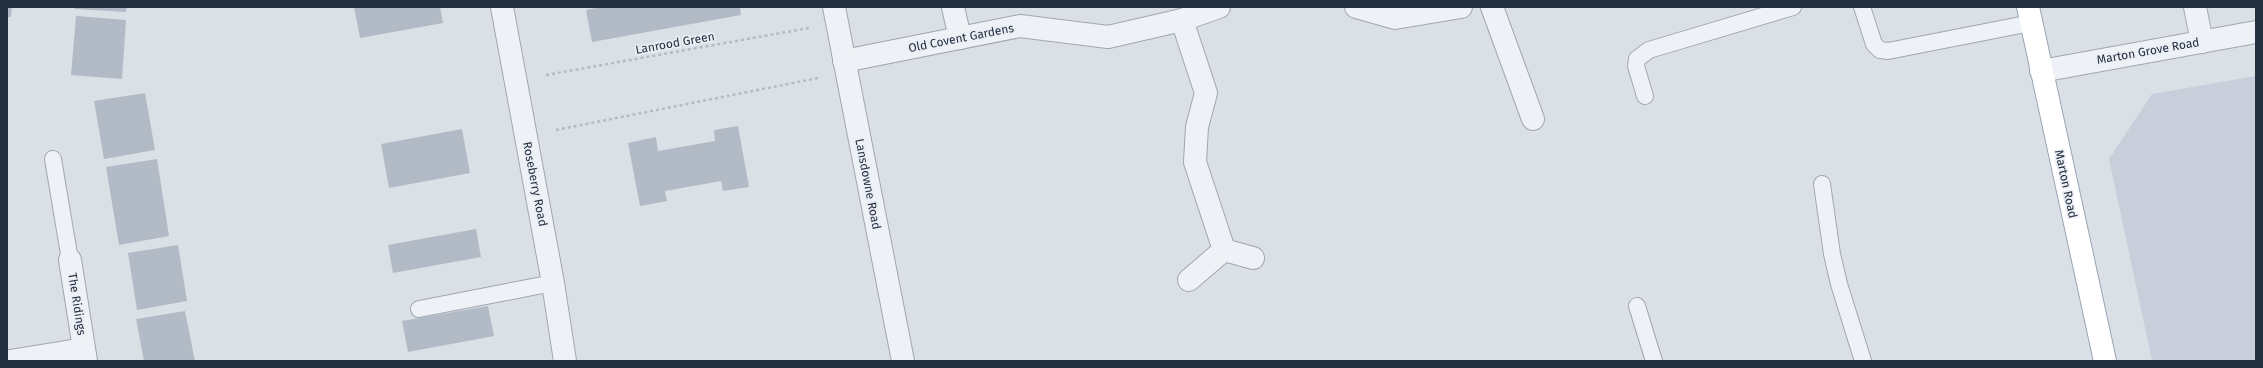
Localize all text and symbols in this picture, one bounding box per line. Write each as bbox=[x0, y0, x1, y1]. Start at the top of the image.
street label: Old Covent Gardens bbox=[907, 21, 1015, 55]
street label: Lanrood Green bbox=[634, 29, 716, 57]
street label: Marton Grove Road bbox=[2096, 35, 2200, 67]
street label: Lansdowne Road bbox=[852, 137, 884, 231]
street label: Roseberry Road bbox=[520, 140, 550, 228]
street label: Marton Road bbox=[2052, 149, 2080, 219]
street label: The Ridings bbox=[65, 272, 89, 337]

